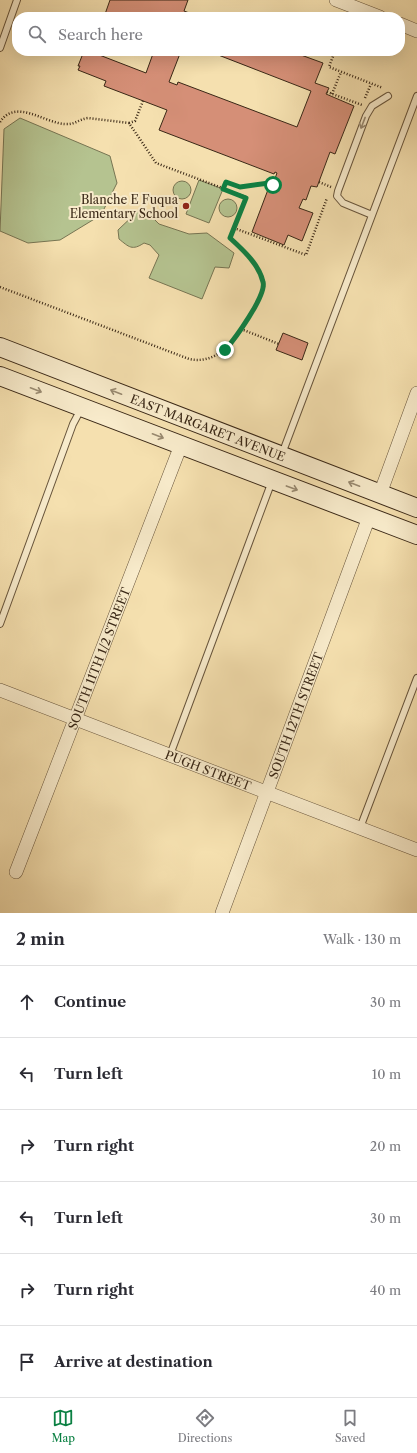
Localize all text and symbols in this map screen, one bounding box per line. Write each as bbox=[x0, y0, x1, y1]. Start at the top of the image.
search box bbox=[12, 12, 405, 56]
icon: search bbox=[26, 23, 48, 45]
text: Search here bbox=[58, 25, 143, 44]
one-way arrow bbox=[359, 117, 366, 130]
route start bbox=[264, 176, 282, 194]
place label: Blanche E Fuqua Elementary School bbox=[70, 192, 179, 221]
marker: Blanche E Fuqua Elementary School bbox=[181, 201, 191, 211]
route end bbox=[216, 341, 234, 359]
one-way arrow bbox=[30, 387, 42, 395]
one-way arrow bbox=[110, 387, 122, 395]
street label: EAST MARGARET AVENUE bbox=[128, 391, 288, 464]
one-way arrow bbox=[151, 433, 163, 441]
one-way arrow bbox=[349, 479, 361, 487]
one-way arrow bbox=[286, 485, 298, 493]
street label: SOUTH 11TH 1/2 STREET bbox=[64, 585, 133, 732]
street label: SOUTH 12TH STREET bbox=[265, 650, 326, 781]
street label: PUGH STREET bbox=[163, 747, 253, 793]
text: 2 min bbox=[16, 929, 65, 949]
text: Walk · 130 m bbox=[323, 931, 401, 947]
icon: ahead bbox=[16, 991, 38, 1013]
text: Continue bbox=[54, 992, 126, 1011]
text: 30 m bbox=[370, 994, 401, 1010]
icon: left bbox=[16, 1063, 38, 1085]
text: Turn left bbox=[54, 1064, 123, 1083]
text: 10 m bbox=[372, 1066, 401, 1082]
icon: right bbox=[16, 1135, 38, 1157]
text: Turn right bbox=[54, 1136, 134, 1155]
text: 20 m bbox=[370, 1138, 401, 1154]
icon: left bbox=[16, 1207, 38, 1229]
text: Turn left bbox=[54, 1208, 123, 1227]
text: 30 m bbox=[370, 1210, 401, 1226]
icon: right bbox=[16, 1279, 38, 1301]
text: Turn right bbox=[54, 1280, 134, 1299]
text: 40 m bbox=[370, 1282, 401, 1298]
icon: arrive bbox=[16, 1351, 38, 1373]
text: Arrive at destination bbox=[54, 1352, 213, 1371]
tab: Map bbox=[51, 1407, 75, 1445]
tab: Directions bbox=[178, 1407, 232, 1445]
tab: Saved bbox=[335, 1407, 366, 1445]

